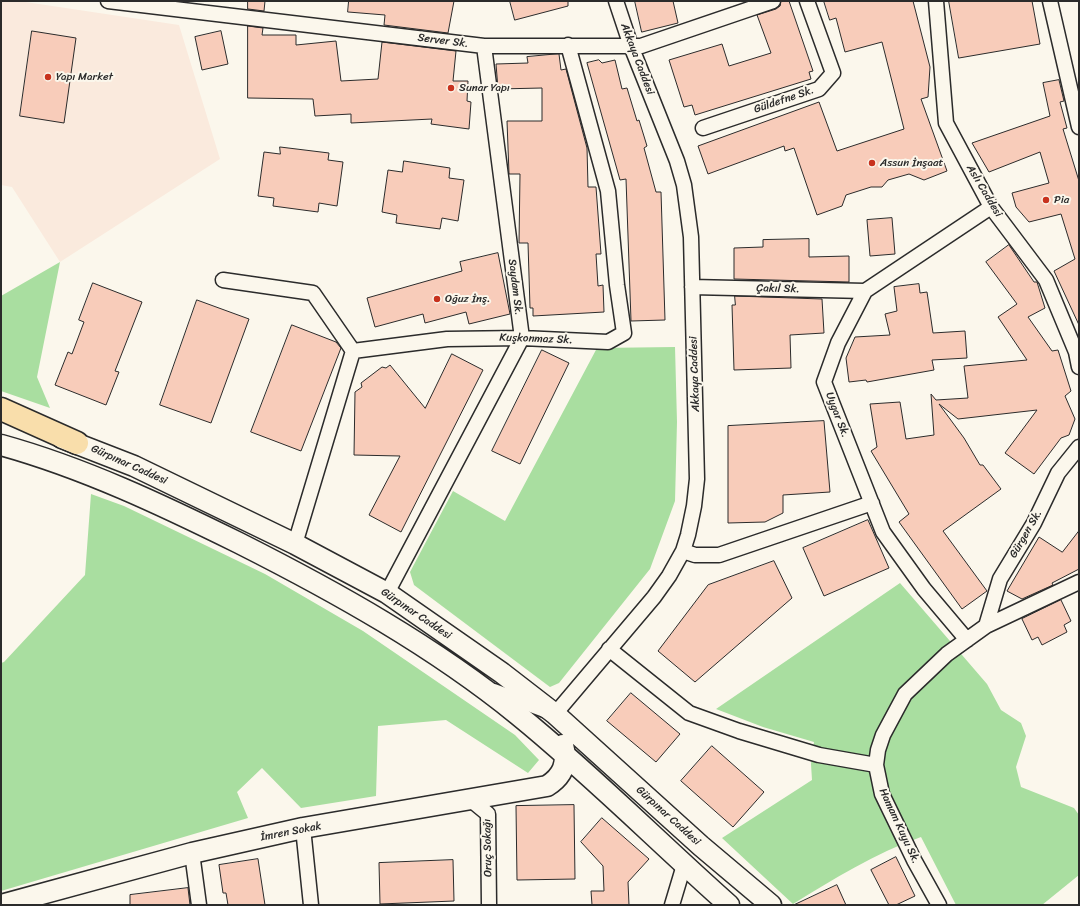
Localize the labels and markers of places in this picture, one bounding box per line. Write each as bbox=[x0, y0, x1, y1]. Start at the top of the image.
place label: Yapı Market bbox=[56, 70, 113, 84]
marker: Yapı Market bbox=[43, 72, 53, 82]
place label: Sunar Yapı bbox=[459, 81, 510, 95]
marker: Sunar Yapı bbox=[446, 83, 456, 93]
place label: Assun İnşaat bbox=[880, 156, 943, 170]
marker: Assun İnşaat bbox=[867, 158, 877, 168]
place label: Pia bbox=[1054, 193, 1069, 207]
marker: Pia bbox=[1041, 195, 1051, 205]
place label: Oğuz İnş. bbox=[445, 292, 490, 306]
marker: Oğuz İnş. bbox=[432, 294, 442, 304]

